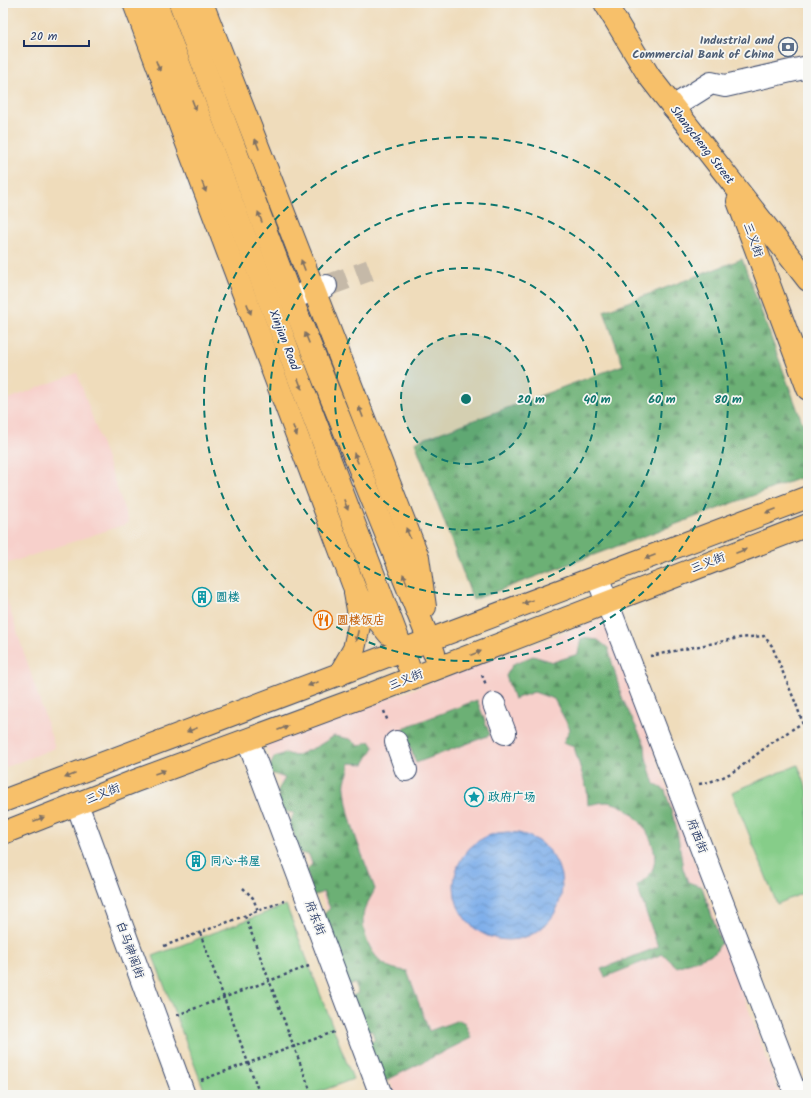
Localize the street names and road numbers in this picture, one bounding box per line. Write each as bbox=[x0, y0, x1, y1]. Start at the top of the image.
street label: Shangcheng Street bbox=[665, 102, 739, 189]
street label: 三义街 bbox=[738, 220, 768, 260]
street label: Xinjian Road bbox=[264, 307, 305, 374]
street label: 三义街 bbox=[688, 548, 728, 578]
street label: 三义街 bbox=[386, 664, 426, 696]
street label: 三义街 bbox=[83, 778, 123, 810]
street label: 府西街 bbox=[682, 816, 712, 856]
street label: 府东街 bbox=[300, 898, 330, 938]
street label: 白马神阁街 bbox=[111, 919, 149, 981]

